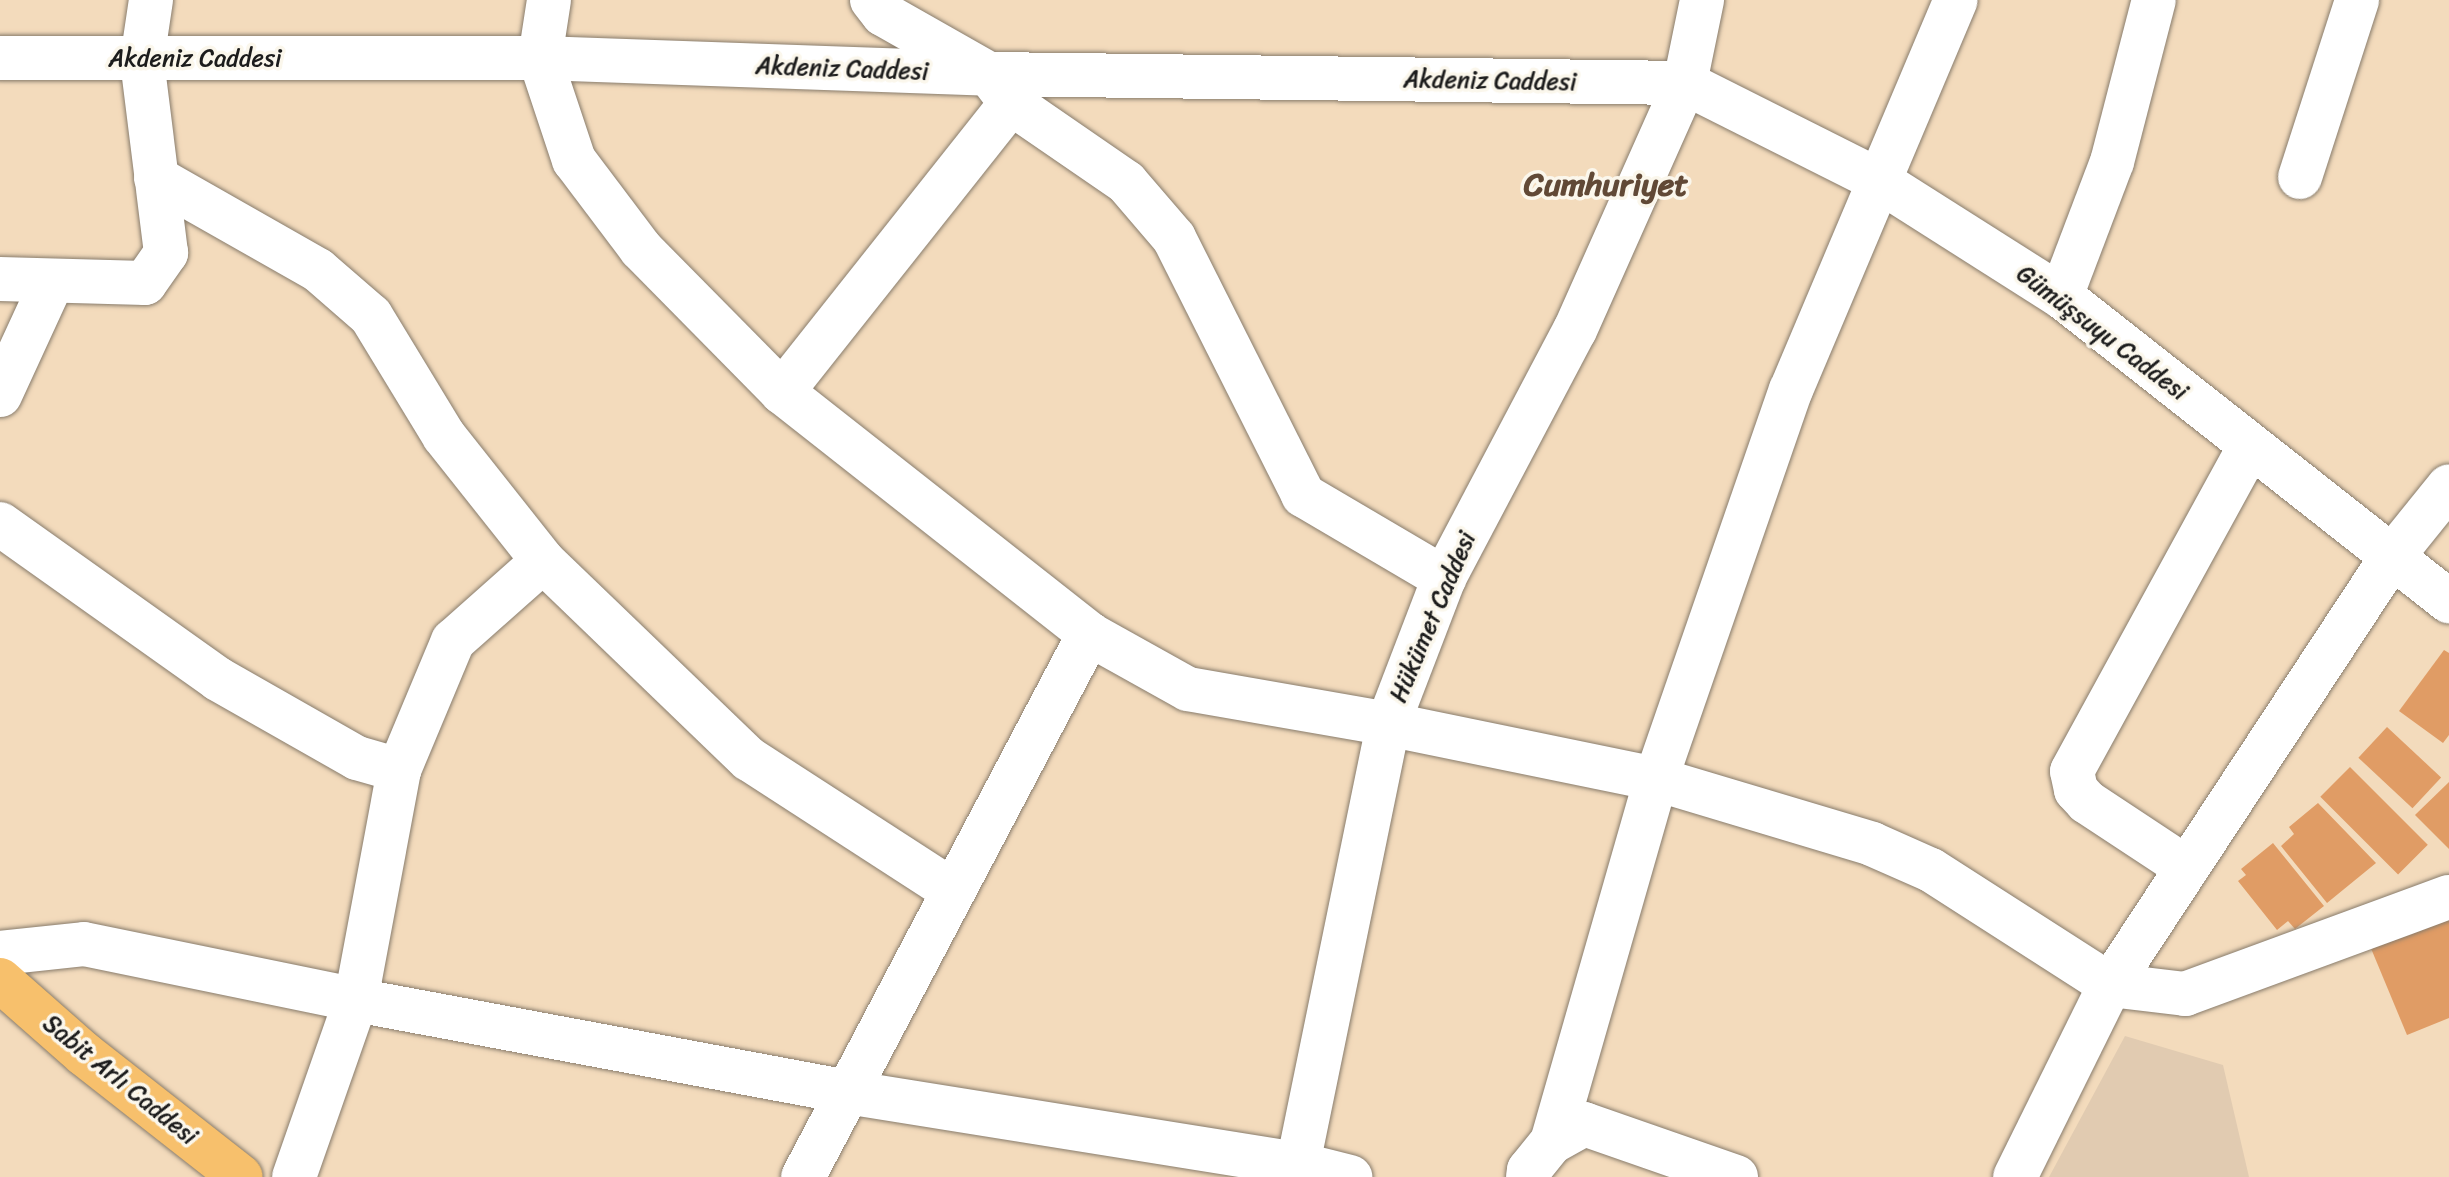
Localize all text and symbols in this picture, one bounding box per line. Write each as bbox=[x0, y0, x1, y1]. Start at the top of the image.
street label: Akdeniz Caddesi bbox=[109, 45, 281, 73]
street label: Akdeniz Caddesi bbox=[756, 52, 928, 86]
street label: Akdeniz Caddesi bbox=[1404, 65, 1576, 97]
district label: Cumhuriyet bbox=[1524, 166, 1688, 204]
street label: Gümüşsuyu Caddesi bbox=[2011, 259, 2193, 407]
street label: Hükümet Caddesi bbox=[1384, 527, 1482, 707]
street label: Sabit Arlı Caddesi bbox=[37, 1009, 203, 1151]

